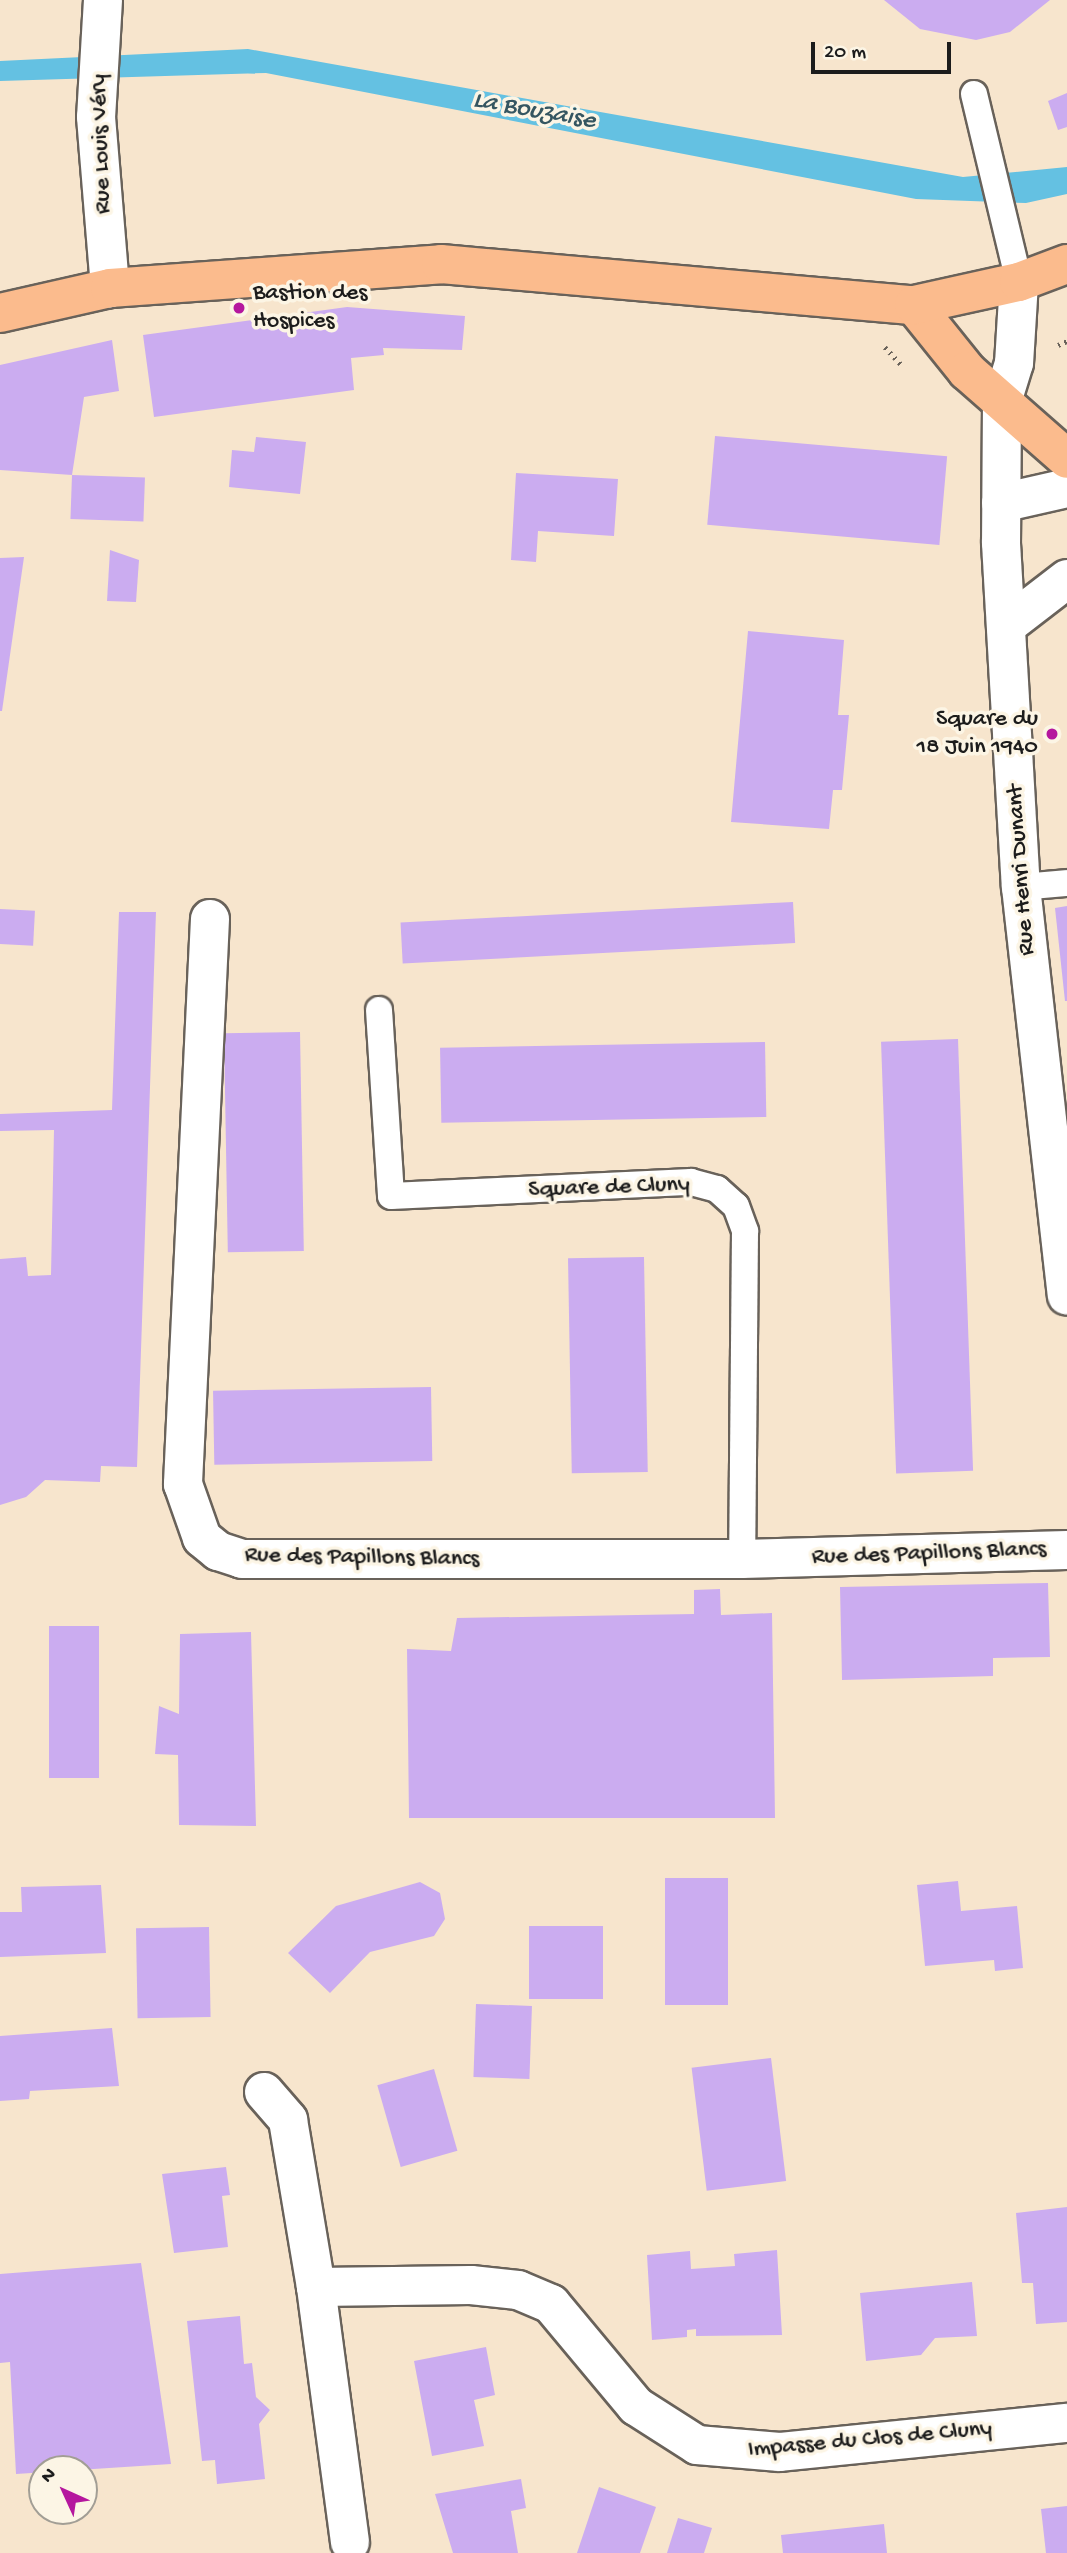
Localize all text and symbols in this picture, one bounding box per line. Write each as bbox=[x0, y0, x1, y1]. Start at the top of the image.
scale bar bbox=[815, 28, 955, 72]
text: 20 m bbox=[824, 41, 866, 66]
street label: Rue Louis Véry bbox=[85, 73, 119, 215]
water label: La Bouzaise bbox=[470, 86, 598, 138]
place label: Bastion des Hospices bbox=[253, 280, 367, 336]
marker: Bastion des Hospices bbox=[231, 300, 247, 316]
place label: Square du 18 Juin 1940 bbox=[917, 706, 1038, 762]
marker: Square du 18 Juin 1940 bbox=[1044, 726, 1060, 742]
street label: Rue Henri Dunant bbox=[1002, 783, 1042, 957]
street label: Square de Cluny bbox=[528, 1171, 690, 1205]
street label: Rue des Papillons Blancs bbox=[811, 1536, 1047, 1572]
street label: Rue des Papillons Blancs bbox=[244, 1542, 480, 1574]
street label: Impasse du Clos de Cluny bbox=[747, 2415, 993, 2465]
north arrow bbox=[28, 2455, 98, 2525]
text: N bbox=[37, 2464, 62, 2489]

